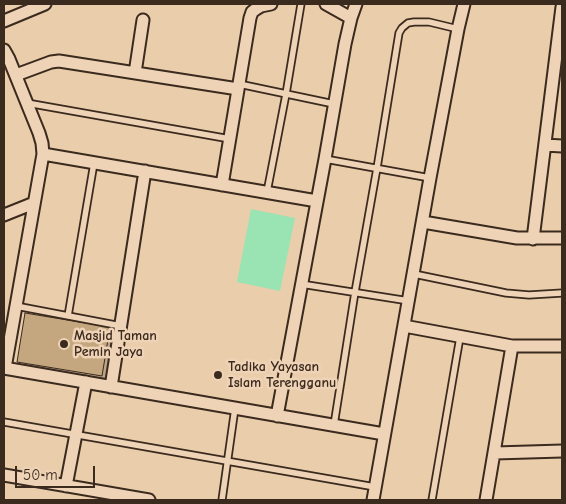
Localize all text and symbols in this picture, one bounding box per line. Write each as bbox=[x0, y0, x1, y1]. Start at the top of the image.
place label: Masjid Taman Pemin Jaya bbox=[74, 328, 157, 361]
marker: Masjid Taman Pemin Jaya bbox=[58, 338, 70, 350]
place label: Tadika Yayasan Islam Terengganu bbox=[228, 359, 336, 392]
marker: Tadika Yayasan Islam Terengganu bbox=[212, 369, 224, 381]
scale bar bbox=[18, 456, 98, 488]
text: 50 m bbox=[23, 466, 58, 484]

